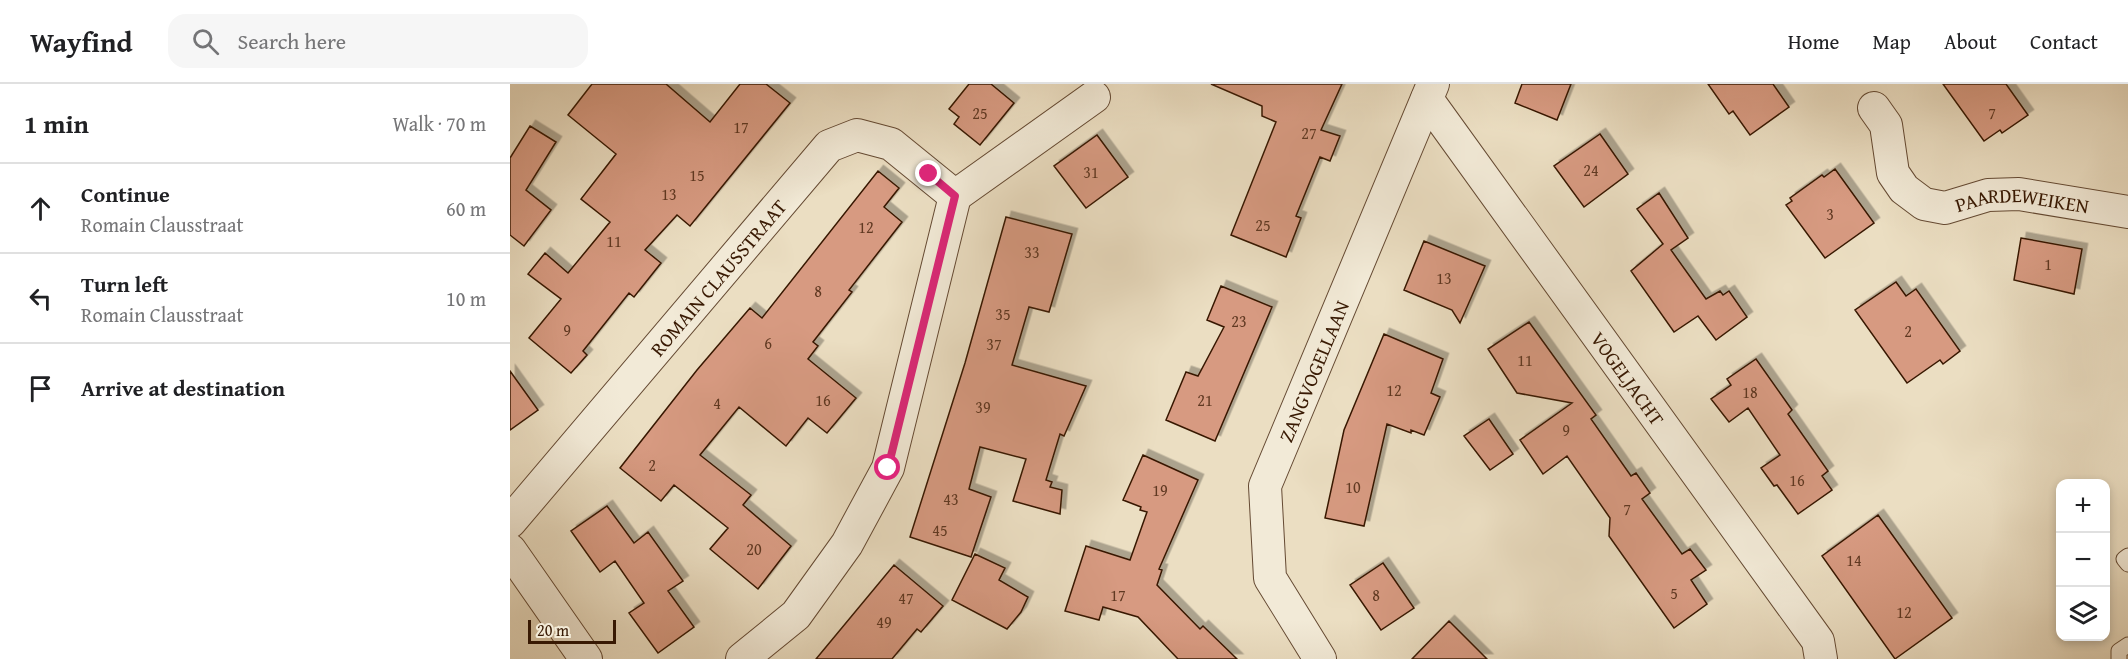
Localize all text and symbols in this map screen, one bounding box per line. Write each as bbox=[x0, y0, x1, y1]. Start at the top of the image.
search box bbox=[168, 14, 588, 68]
text: Wayfind bbox=[30, 21, 132, 62]
icon: search bbox=[189, 25, 222, 58]
text: Search here bbox=[237, 25, 346, 57]
text: Home bbox=[1788, 26, 1839, 57]
text: Map bbox=[1872, 26, 1911, 57]
text: About bbox=[1944, 26, 1997, 57]
text: Contact bbox=[2030, 26, 2098, 57]
house number: 25 bbox=[972, 101, 988, 125]
house number: 7 bbox=[1988, 101, 1996, 125]
text: 1 min bbox=[24, 104, 89, 143]
text: Walk · 70 m bbox=[392, 109, 486, 138]
house number: 17 bbox=[733, 115, 749, 139]
house number: 27 bbox=[1301, 121, 1317, 145]
house number: 24 bbox=[1583, 158, 1599, 182]
route end bbox=[915, 160, 941, 186]
house number: 31 bbox=[1083, 160, 1099, 184]
house number: 15 bbox=[689, 163, 705, 187]
text: Continue bbox=[81, 178, 170, 210]
street label: PAARDEWEIKEN bbox=[1951, 179, 2091, 220]
house number: 13 bbox=[661, 182, 677, 206]
icon: ahead bbox=[24, 192, 57, 225]
street label: ROMAIN CLAUSSTRAAT bbox=[643, 192, 793, 362]
text: 60 m bbox=[446, 194, 486, 223]
house number: 3 bbox=[1826, 202, 1834, 226]
text: Romain Clausstraat bbox=[81, 210, 243, 239]
house number: 25 bbox=[1255, 213, 1271, 237]
house number: 12 bbox=[858, 215, 874, 239]
house number: 11 bbox=[606, 229, 622, 253]
house number: 33 bbox=[1024, 240, 1040, 264]
house number: 1 bbox=[2044, 252, 2052, 276]
house number: 13 bbox=[1436, 266, 1452, 290]
text: Turn left bbox=[81, 268, 168, 300]
house number: 8 bbox=[814, 279, 822, 303]
icon: left bbox=[24, 282, 57, 315]
text: 10 m bbox=[446, 284, 486, 313]
street label: ZANGVOGELLAAN bbox=[1271, 296, 1356, 446]
text: Romain Clausstraat bbox=[81, 300, 243, 329]
house number: 35 bbox=[995, 302, 1011, 326]
house number: 23 bbox=[1231, 309, 1247, 333]
house number: 9 bbox=[563, 318, 571, 342]
house number: 2 bbox=[1904, 319, 1912, 343]
street label: VOGELJACHT bbox=[1584, 325, 1672, 431]
house number: 6 bbox=[764, 331, 772, 355]
house number: 37 bbox=[986, 332, 1002, 356]
house number: 11 bbox=[1517, 348, 1533, 372]
icon: arrive bbox=[24, 372, 57, 405]
text: Arrive at destination bbox=[81, 372, 285, 404]
house number: 12 bbox=[1386, 378, 1402, 402]
house number: 18 bbox=[1742, 380, 1758, 404]
house number: 16 bbox=[815, 388, 831, 412]
house number: 21 bbox=[1197, 388, 1213, 412]
house number: 4 bbox=[713, 391, 721, 415]
house number: 39 bbox=[975, 395, 991, 419]
house number: 9 bbox=[1562, 418, 1570, 442]
house number: 2 bbox=[648, 453, 656, 477]
route start bbox=[874, 454, 900, 480]
house number: 16 bbox=[1789, 468, 1805, 492]
house number: 10 bbox=[1345, 475, 1361, 499]
house number: 19 bbox=[1152, 478, 1168, 502]
map controls bbox=[2056, 479, 2110, 641]
button: + bbox=[2056, 479, 2110, 533]
house number: 43 bbox=[943, 487, 959, 511]
house number: 7 bbox=[1623, 497, 1631, 521]
house number: 45 bbox=[932, 518, 948, 542]
button: − bbox=[2056, 533, 2110, 587]
house number: 20 bbox=[746, 537, 762, 561]
house number: 14 bbox=[1846, 548, 1862, 572]
house number: 5 bbox=[1670, 581, 1678, 605]
house number: 17 bbox=[1110, 583, 1126, 607]
house number: 8 bbox=[1372, 583, 1380, 607]
house number: 47 bbox=[898, 586, 914, 610]
button: layers bbox=[2056, 587, 2110, 641]
house number: 12 bbox=[1896, 600, 1912, 624]
house number: 49 bbox=[876, 610, 892, 634]
scale bar bbox=[528, 617, 616, 644]
text: 20 m bbox=[537, 618, 569, 642]

